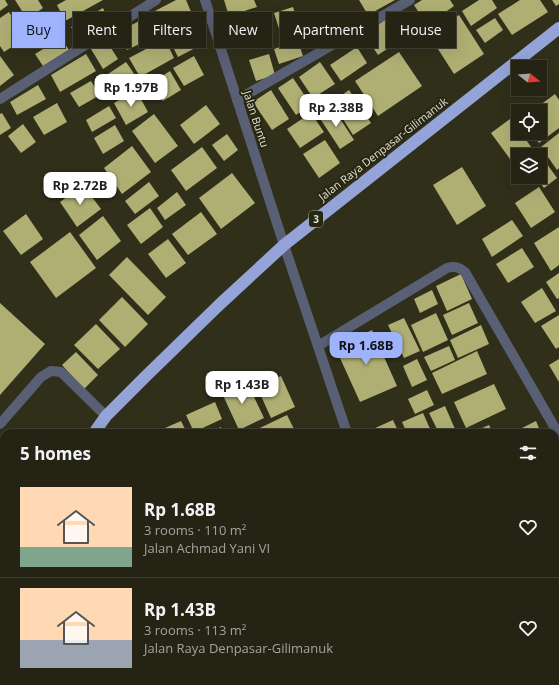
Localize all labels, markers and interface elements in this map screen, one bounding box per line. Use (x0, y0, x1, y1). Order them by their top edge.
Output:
chip: Buy (12, 12, 65, 48)
chip: Rent (73, 12, 131, 48)
chip: Filters (139, 12, 206, 48)
chip: New (214, 12, 272, 48)
chip: Apartment (280, 12, 378, 48)
chip: House (386, 12, 456, 48)
north arrow (511, 60, 547, 96)
map controls (511, 60, 547, 184)
pin: Rp 1.97B (90, 74, 172, 108)
text: Rp 1.97B (104, 78, 158, 96)
street label: Jalan Buntu (240, 88, 273, 149)
street label: Jalan Raya Denpasar-Gilimanuk (314, 93, 451, 204)
pin: Rp 2.38B (295, 94, 377, 128)
text: Rp 2.38B (309, 98, 363, 116)
button: locate (511, 104, 547, 140)
button: layers (511, 148, 547, 184)
pin: Rp 2.72B (39, 172, 121, 206)
text: Rp 2.72B (53, 176, 107, 194)
road number: 3 (309, 211, 323, 227)
pin: Rp 1.68B (325, 332, 407, 366)
text: Rp 1.68B (339, 336, 393, 354)
pin: Rp 1.43B (201, 371, 283, 405)
text: Rp 1.43B (215, 375, 269, 393)
text: 5 homes (20, 442, 91, 465)
icon: filters (517, 442, 539, 464)
text: Rp 1.68B (144, 498, 216, 521)
icon: home (52, 503, 100, 551)
icon: heart (517, 516, 539, 538)
text: 3 rooms · 110 m² (144, 521, 246, 539)
text: Jalan Achmad Yani VI (144, 539, 270, 557)
text: Rp 1.43B (144, 598, 216, 621)
icon: home (52, 604, 100, 652)
icon: heart (517, 617, 539, 639)
text: 3 rooms · 113 m² (144, 621, 246, 639)
text: Jalan Raya Denpasar-Gilimanuk (144, 639, 333, 657)

